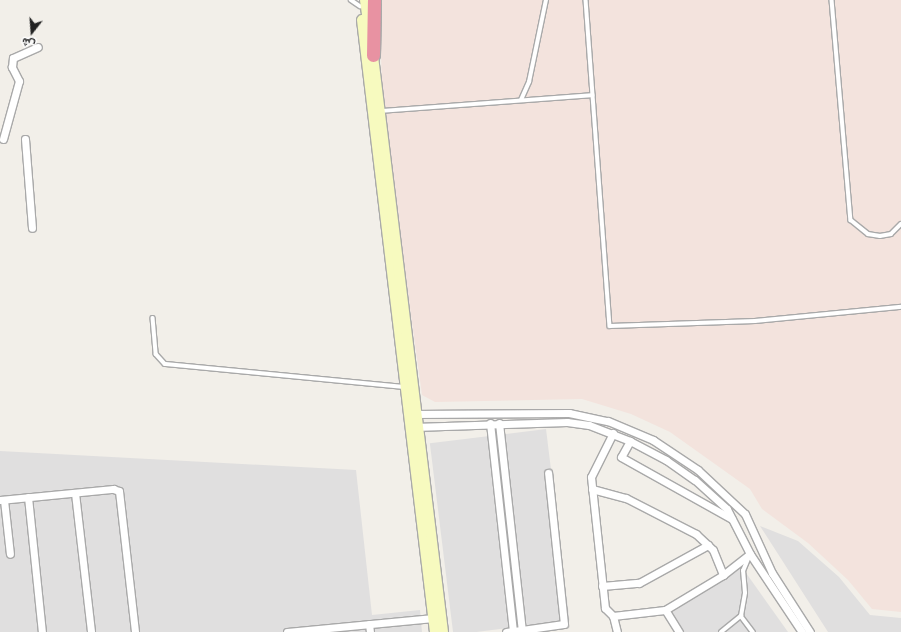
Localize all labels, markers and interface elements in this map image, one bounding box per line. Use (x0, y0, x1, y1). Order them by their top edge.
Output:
north arrow (12, 12, 52, 52)
text: ش (20, 36, 37, 52)

